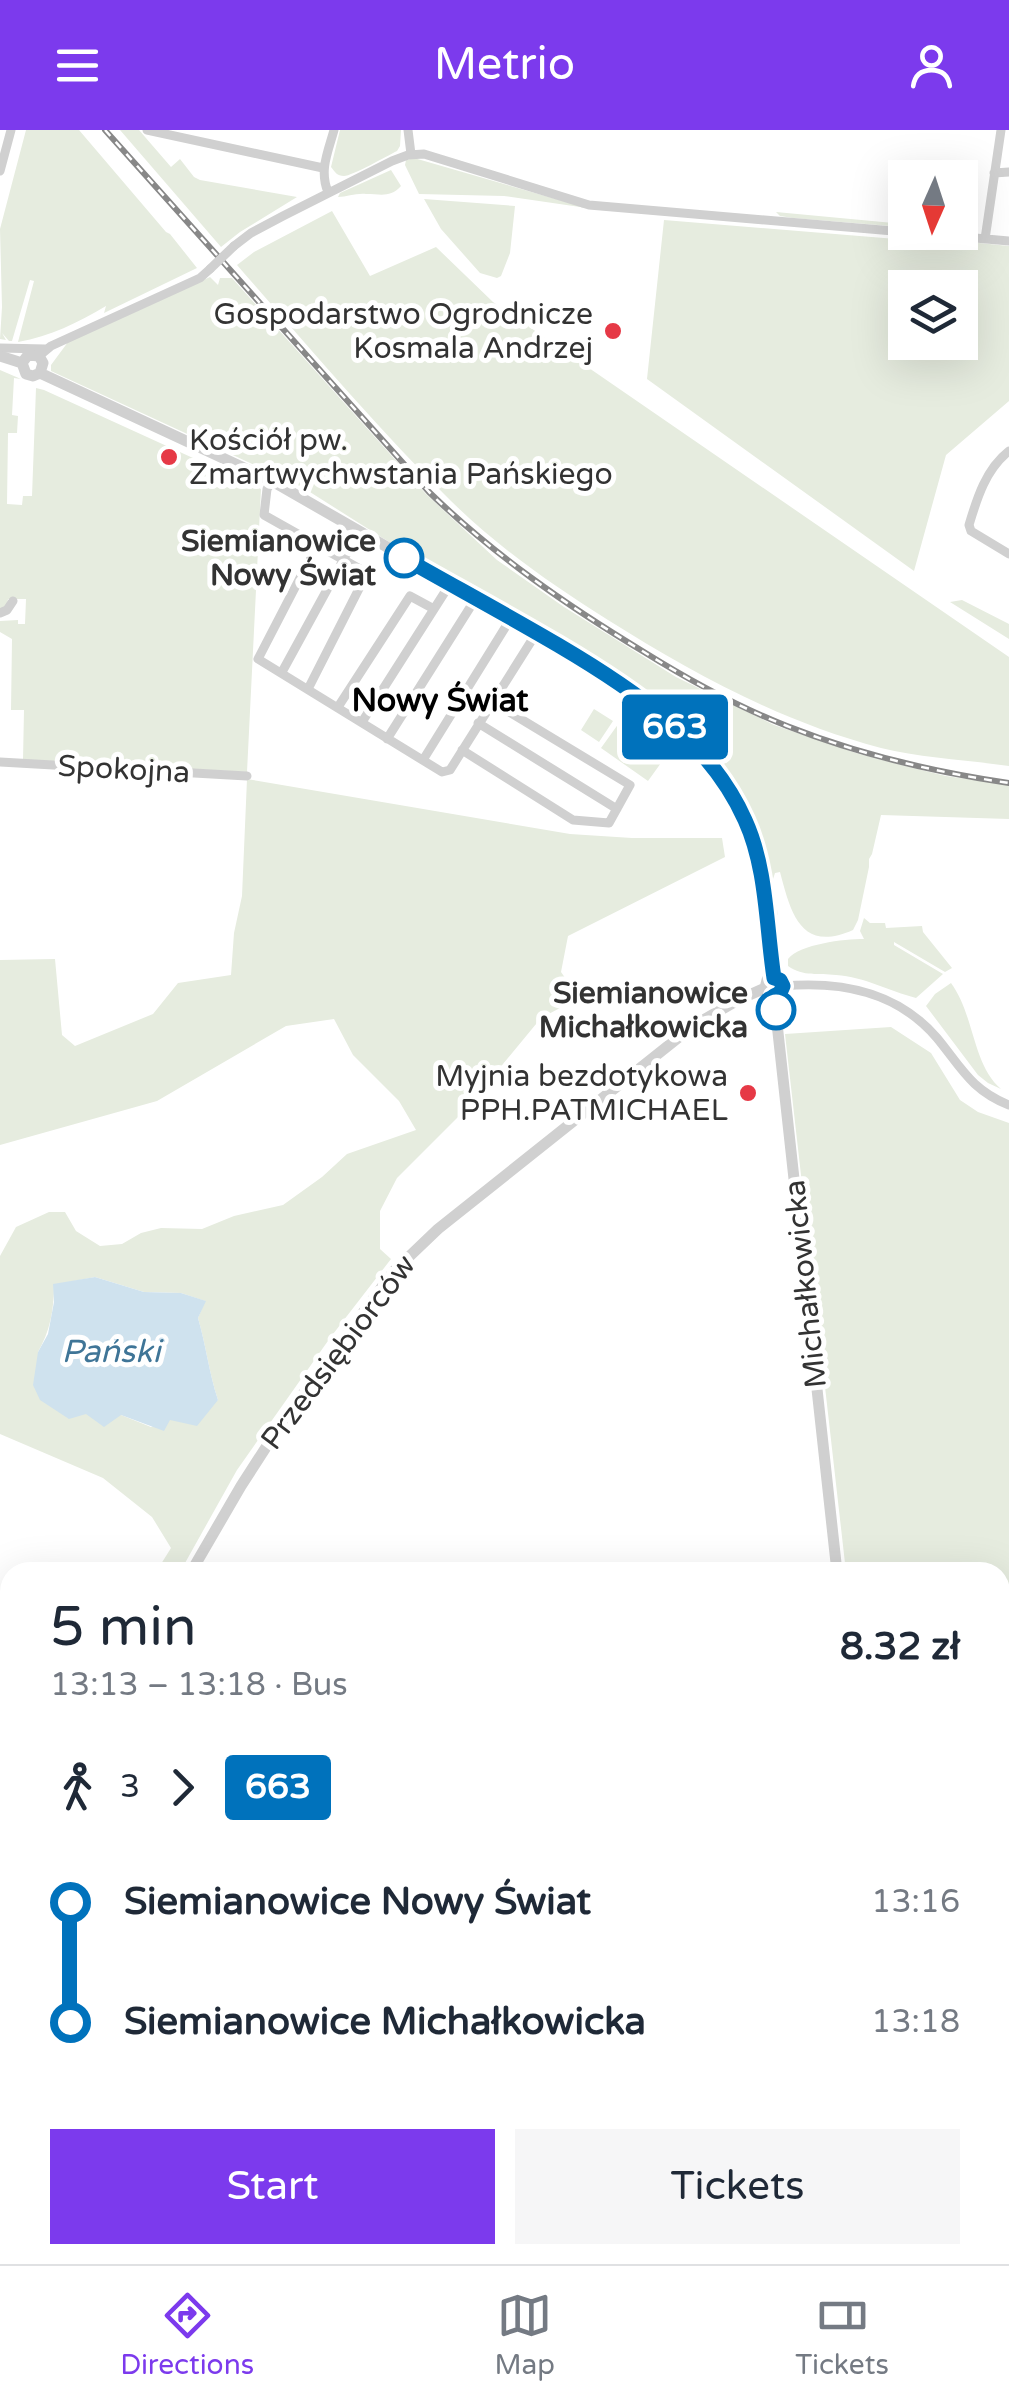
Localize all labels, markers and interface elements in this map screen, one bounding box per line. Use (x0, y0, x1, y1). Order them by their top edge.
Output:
icon: menu (50, 38, 105, 93)
text: Metrio (434, 38, 575, 92)
icon: person (904, 38, 959, 93)
north arrow (888, 160, 978, 250)
map controls (888, 160, 978, 360)
button: layers (888, 270, 978, 360)
place label: Gospodarstwo Ogrodnicze Kosmala Andrzej (213, 296, 593, 367)
marker: Gospodarstwo Ogrodnicze Kosmala Andrzej (602, 320, 624, 342)
place label: Kościół pw. Zmartwychwstania Pańskiego (189, 422, 613, 493)
marker: Kościół pw. Zmartwychwstania Pańskiego (158, 446, 180, 468)
place label: Siemianowice Nowy Świat (181, 523, 377, 594)
marker: Siemianowice Nowy Świat (385, 539, 423, 577)
district label: Nowy Świat (351, 680, 529, 720)
line badge: 663 (618, 694, 732, 760)
text: 663 (642, 706, 708, 748)
street label: Spokojna (57, 748, 191, 791)
place label: Siemianowice Michałkowicka (539, 975, 748, 1046)
marker: Siemianowice Michałkowicka (757, 991, 795, 1029)
place label: Myjnia bezdotykowa PPH.PATMICHAEL (435, 1058, 728, 1129)
marker: Myjnia bezdotykowa PPH.PATMICHAEL (737, 1082, 759, 1104)
street label: Michałkowicka (776, 1178, 835, 1390)
street label: Przedsiębiorców (253, 1248, 424, 1457)
water label: Pański (62, 1333, 164, 1371)
text: 5 min (50, 1595, 197, 1661)
text: 8.32 zł (840, 1624, 960, 1670)
text: 13:13 – 13:18 · Bus (50, 1666, 348, 1704)
icon: walk (50, 1760, 105, 1815)
icon: forward (155, 1760, 210, 1815)
text: 663 (245, 1766, 311, 1808)
text: 3 (120, 1768, 140, 1806)
text: Siemianowice Nowy Świat (124, 1879, 591, 1925)
text: 13:16 (871, 1883, 960, 1921)
text: Siemianowice Michałkowicka (124, 1999, 646, 2045)
text: 13:18 (871, 2003, 960, 2041)
button: Start (50, 2129, 495, 2244)
button: Tickets (515, 2129, 960, 2244)
tab: Directions (120, 2288, 254, 2382)
tab: Map (494, 2288, 555, 2382)
tab: Tickets (795, 2288, 889, 2382)

